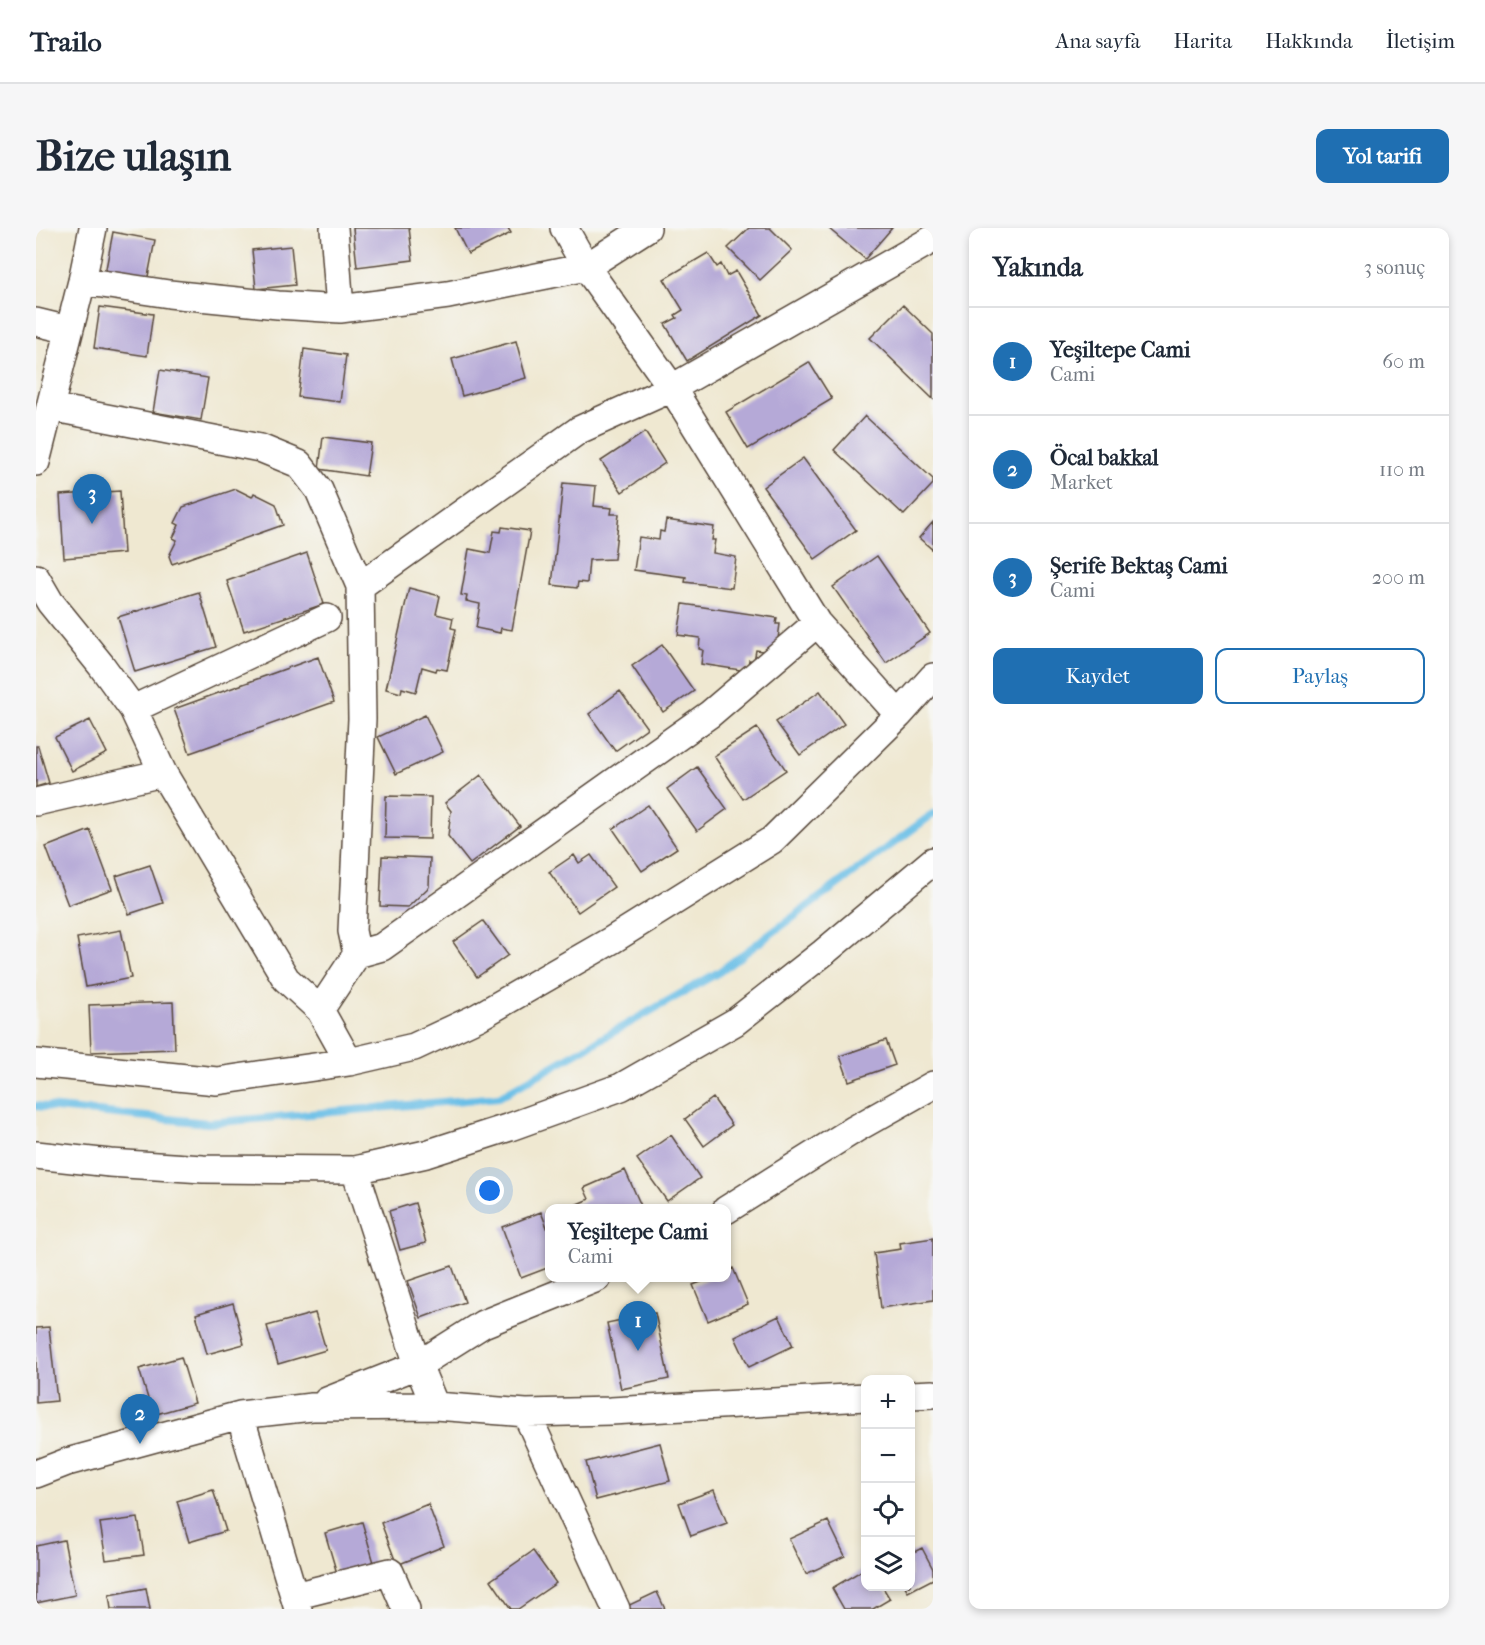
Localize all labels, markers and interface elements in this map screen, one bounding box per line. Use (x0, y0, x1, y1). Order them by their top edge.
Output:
text: Trailo (30, 25, 102, 58)
text: Ana sayfa (1056, 29, 1141, 53)
text: Harita (1174, 29, 1232, 53)
text: Hakkında (1265, 29, 1353, 53)
text: İletişim (1386, 29, 1455, 53)
button: Yol tarifi (1316, 129, 1449, 183)
text: Bize ulaşın (36, 132, 231, 181)
text: Yakında (993, 252, 1083, 283)
text: 3 sonuç (1364, 256, 1425, 279)
text: Yeşiltepe Cami (1050, 337, 1191, 363)
text: 1 (1009, 350, 1016, 373)
text: 60 m (1382, 350, 1425, 373)
text: Cami (1050, 363, 1095, 386)
text: Öcal bakkal (1050, 445, 1159, 471)
text: 2 (1007, 458, 1018, 481)
text: 110 m (1379, 458, 1425, 481)
text: Market (1050, 471, 1113, 494)
pin: 3 (72, 474, 112, 524)
text: Şerife Bektaş Cami (1050, 553, 1228, 579)
text: 3 (1008, 566, 1017, 589)
text: 200 m (1372, 566, 1425, 589)
text: Cami (1050, 579, 1095, 602)
button: Kaydet (993, 648, 1203, 704)
button: Paylaş (1215, 648, 1425, 704)
your location (475, 1176, 504, 1205)
popup (545, 1204, 731, 1282)
text: Yeşiltepe Cami (568, 1219, 708, 1245)
text: Cami (568, 1245, 613, 1268)
pin: 1 (618, 1302, 658, 1351)
map controls (861, 1375, 915, 1591)
button: + (861, 1375, 915, 1429)
pin: 2 (120, 1394, 160, 1444)
button: − (861, 1429, 915, 1483)
button: locate (861, 1483, 915, 1537)
button: layers (861, 1537, 915, 1591)

